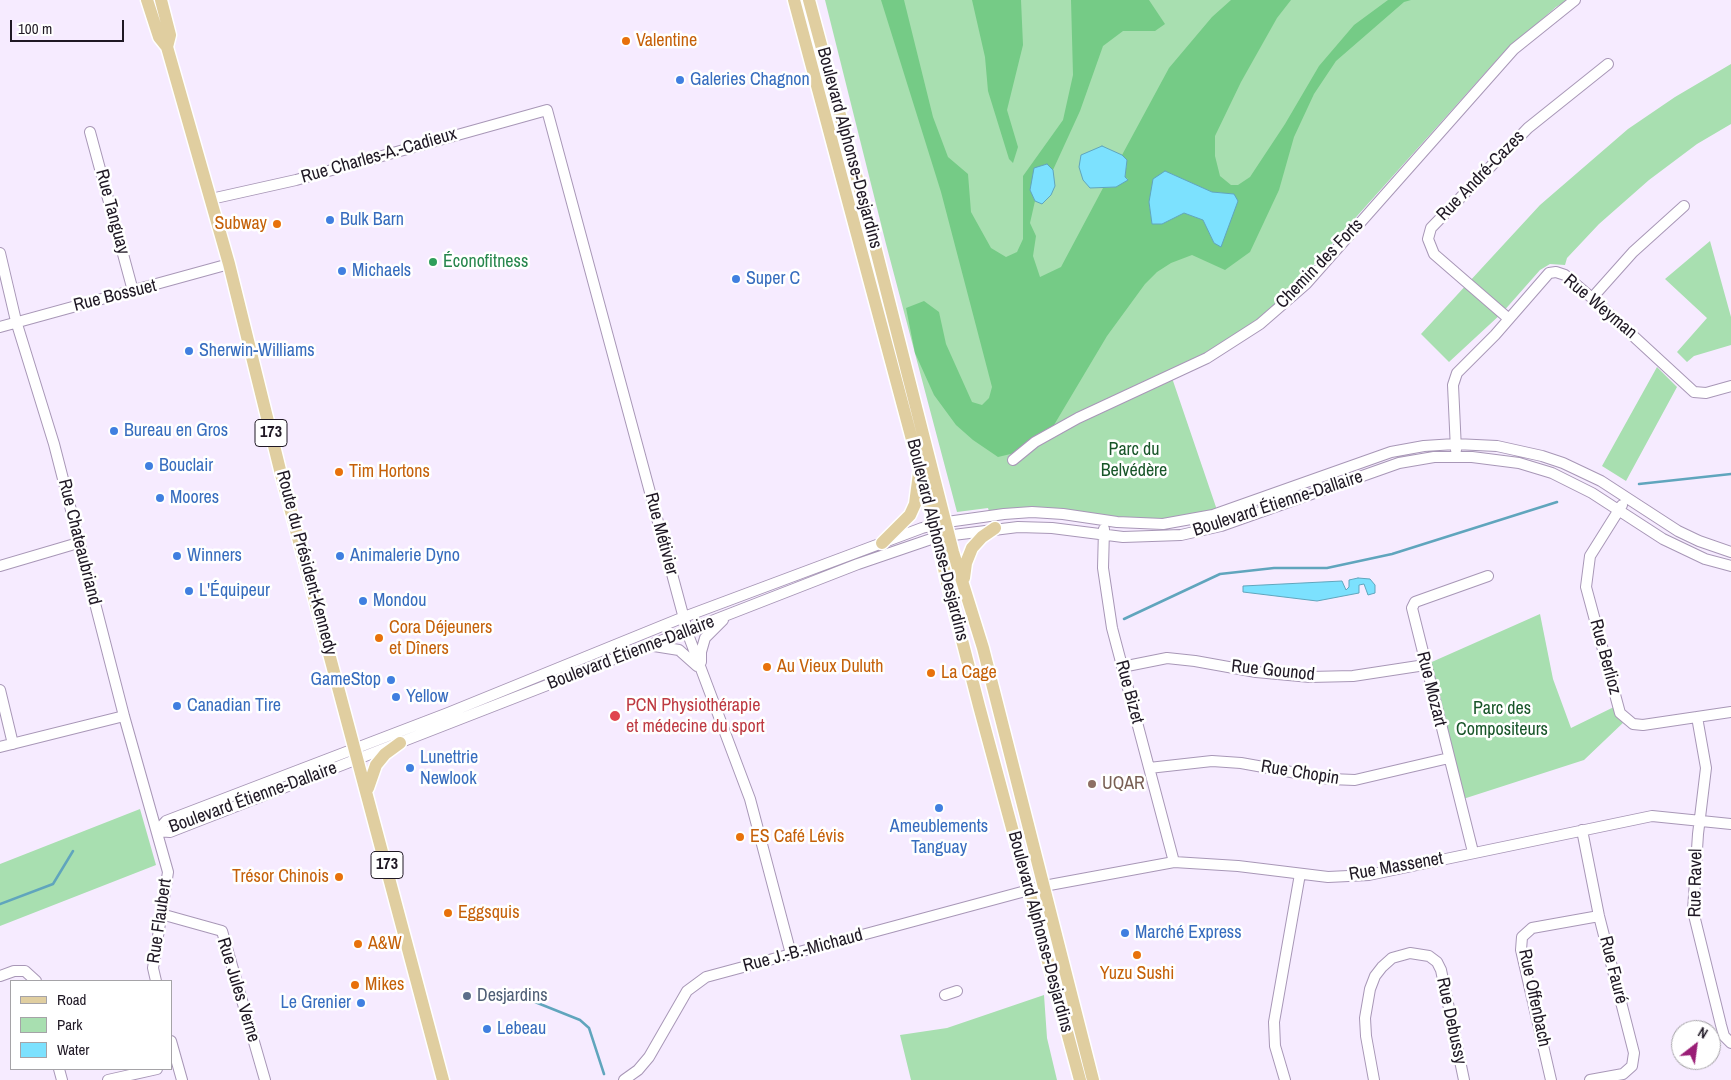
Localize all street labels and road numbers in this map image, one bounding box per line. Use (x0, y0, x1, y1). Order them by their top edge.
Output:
street label: Boulevard Alphonse-Desjardins (812, 45, 886, 251)
street label: Rue Charles-A.-Cadieux (299, 123, 459, 189)
street label: Rue André-Cazes (1432, 126, 1530, 226)
street label: Rue Tanguay (90, 167, 134, 257)
street label: Chemin des Forts (1272, 215, 1368, 313)
street label: Rue Weyman (1559, 270, 1641, 344)
street label: Rue Bossuet (71, 275, 159, 317)
road number: 173 (255, 419, 287, 446)
street label: Boulevard Alphonse-Desjardins (901, 437, 973, 643)
street label: Boulevard Étienne-Dallaire (1190, 466, 1366, 542)
street label: Route du Président-Kennedy (271, 468, 341, 658)
street label: Rue Chateaubriand (53, 477, 105, 607)
street label: Rue Métivier (640, 490, 682, 578)
street label: Boulevard Étienne-Dallaire (544, 611, 718, 695)
street label: Rue Berlioz (1585, 617, 1625, 697)
street label: Rue Mozart (1411, 649, 1451, 729)
street label: Rue Gounod (1230, 656, 1316, 686)
street label: Rue Bizet (1110, 658, 1148, 726)
street label: Rue Chopin (1259, 756, 1341, 790)
street label: Boulevard Étienne-Dallaire (166, 758, 340, 838)
street label: Boulevard Alphonse-Desjardins (1003, 829, 1077, 1035)
street label: Rue Massenet (1347, 848, 1445, 886)
street label: Rue Ravel (1685, 848, 1707, 918)
road number: 173 (371, 852, 403, 878)
street label: Rue Flaubert (143, 877, 177, 965)
street label: Rue J.-B.-Michaud (741, 925, 865, 977)
street label: Rue Fauré (1594, 934, 1632, 1006)
street label: Rue Jules Verne (212, 935, 264, 1045)
street label: Rue Offenbach (1513, 947, 1555, 1049)
street label: Rue Debussy (1431, 975, 1471, 1067)

